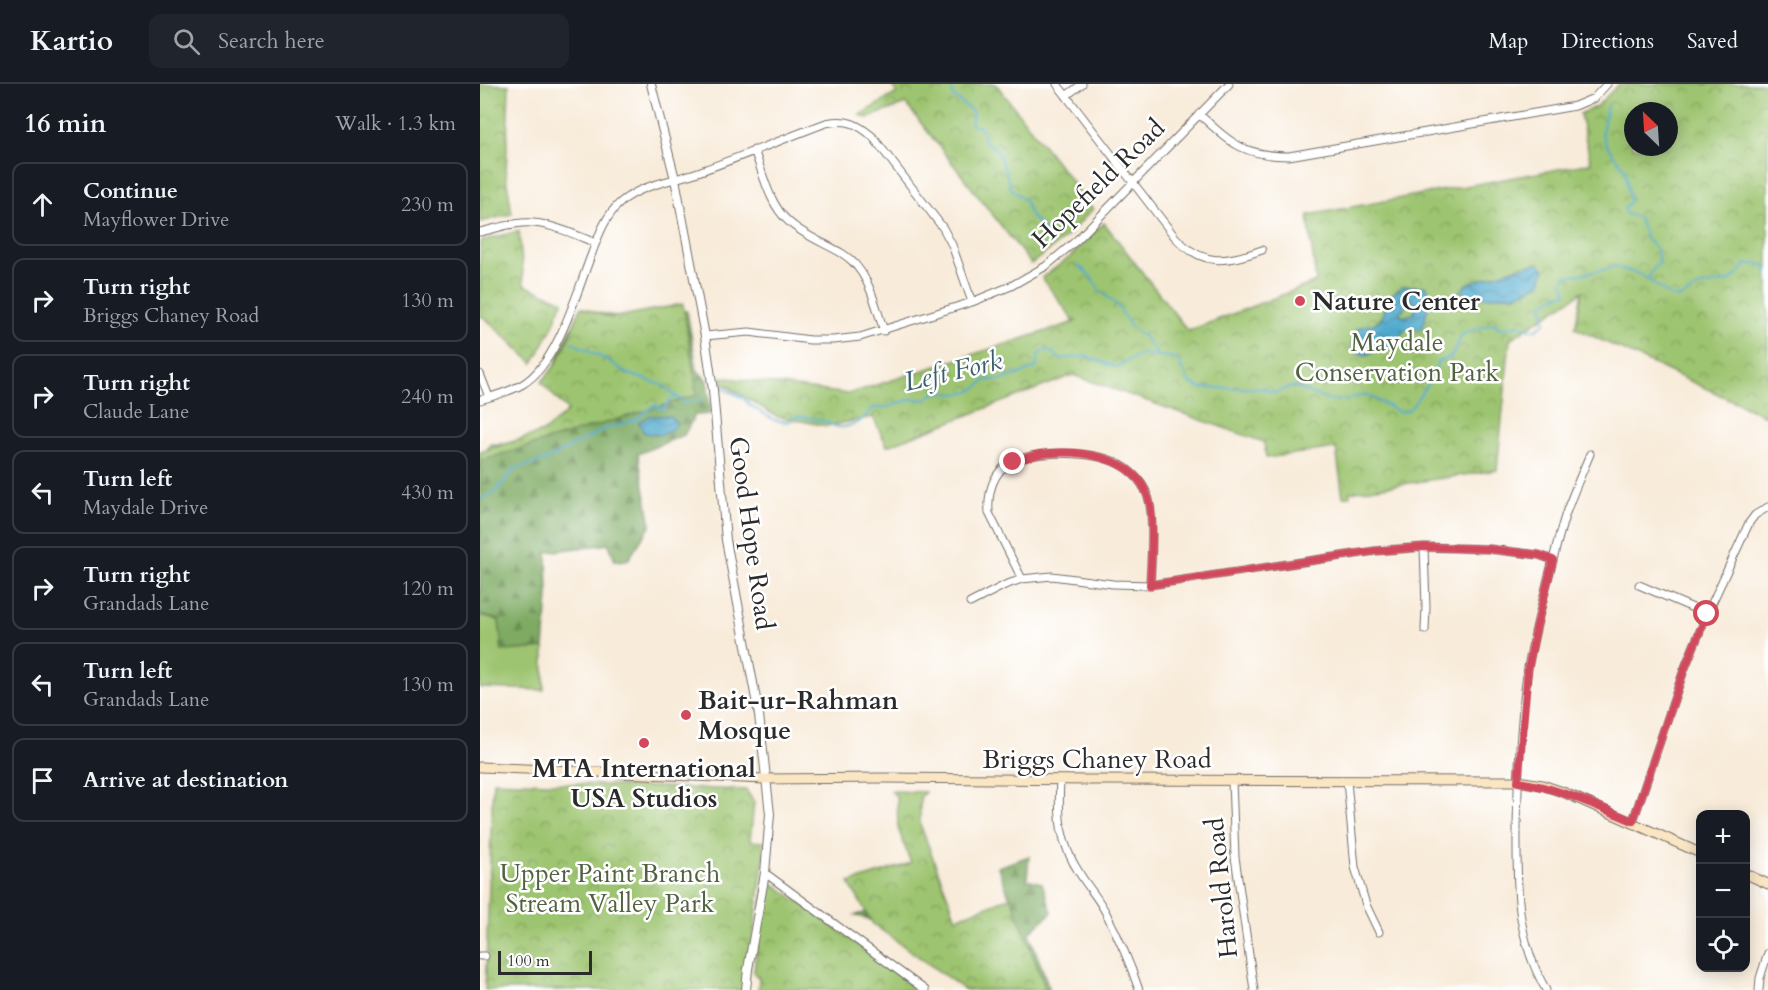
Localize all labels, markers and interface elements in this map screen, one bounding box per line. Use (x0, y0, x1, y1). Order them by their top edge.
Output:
search box (149, 14, 569, 68)
text: Kartio (30, 22, 113, 60)
icon: search (170, 25, 203, 58)
text: Search here (218, 26, 325, 56)
text: Map (1488, 27, 1528, 56)
text: Directions (1561, 27, 1654, 56)
text: Saved (1687, 27, 1738, 56)
north arrow (1624, 102, 1678, 156)
text: 16 min (24, 106, 107, 141)
text: Walk · 1.3 km (335, 110, 456, 137)
street label: Hopefield Road (1024, 111, 1173, 256)
text: Continue (83, 176, 178, 206)
icon: ahead (26, 188, 59, 221)
text: 230 m (401, 191, 454, 218)
text: Mayflower Drive (83, 206, 229, 233)
text: Turn right (83, 272, 190, 302)
icon: right (26, 284, 59, 317)
place label: Nature Center (1312, 284, 1481, 319)
text: 130 m (401, 287, 454, 314)
marker: Nature Center (1293, 294, 1307, 308)
text: Briggs Chaney Road (83, 302, 259, 329)
park label: Maydale Conservation Park (1295, 325, 1499, 390)
water label: Left Fork (900, 342, 1007, 401)
text: Turn right (83, 368, 190, 398)
icon: right (26, 380, 59, 413)
text: 240 m (401, 383, 454, 410)
text: Claude Lane (83, 398, 189, 425)
street label: Good Hope Road (721, 434, 782, 632)
route end (999, 448, 1025, 474)
text: Turn left (83, 464, 172, 494)
icon: left (26, 476, 59, 509)
text: 430 m (401, 479, 454, 506)
text: Maydale Drive (83, 494, 208, 521)
text: Turn right (83, 560, 190, 590)
icon: right (26, 572, 59, 605)
text: 120 m (401, 575, 454, 602)
text: Grandads Lane (83, 590, 209, 617)
route start (1693, 600, 1719, 626)
text: Turn left (83, 656, 172, 686)
icon: left (26, 668, 59, 701)
text: 130 m (401, 671, 454, 698)
place label: Bait-ur-Rahman Mosque (698, 683, 899, 748)
text: Grandads Lane (83, 686, 209, 713)
marker: Bait-ur-Rahman Mosque (679, 708, 693, 722)
marker: MTA International USA Studios (637, 736, 651, 750)
street label: Briggs Chaney Road (982, 742, 1212, 777)
place label: MTA International USA Studios (532, 751, 756, 816)
icon: arrive (26, 764, 59, 797)
text: Arrive at destination (83, 765, 288, 795)
map controls (1696, 810, 1750, 972)
button: + (1696, 810, 1750, 864)
street label: Harold Road (1197, 816, 1246, 960)
park label: Upper Paint Branch Stream Valley Park (500, 856, 720, 921)
button: − (1696, 864, 1750, 918)
button: locate (1696, 918, 1750, 972)
scale bar (498, 948, 592, 976)
text: 100 m (507, 950, 549, 972)

